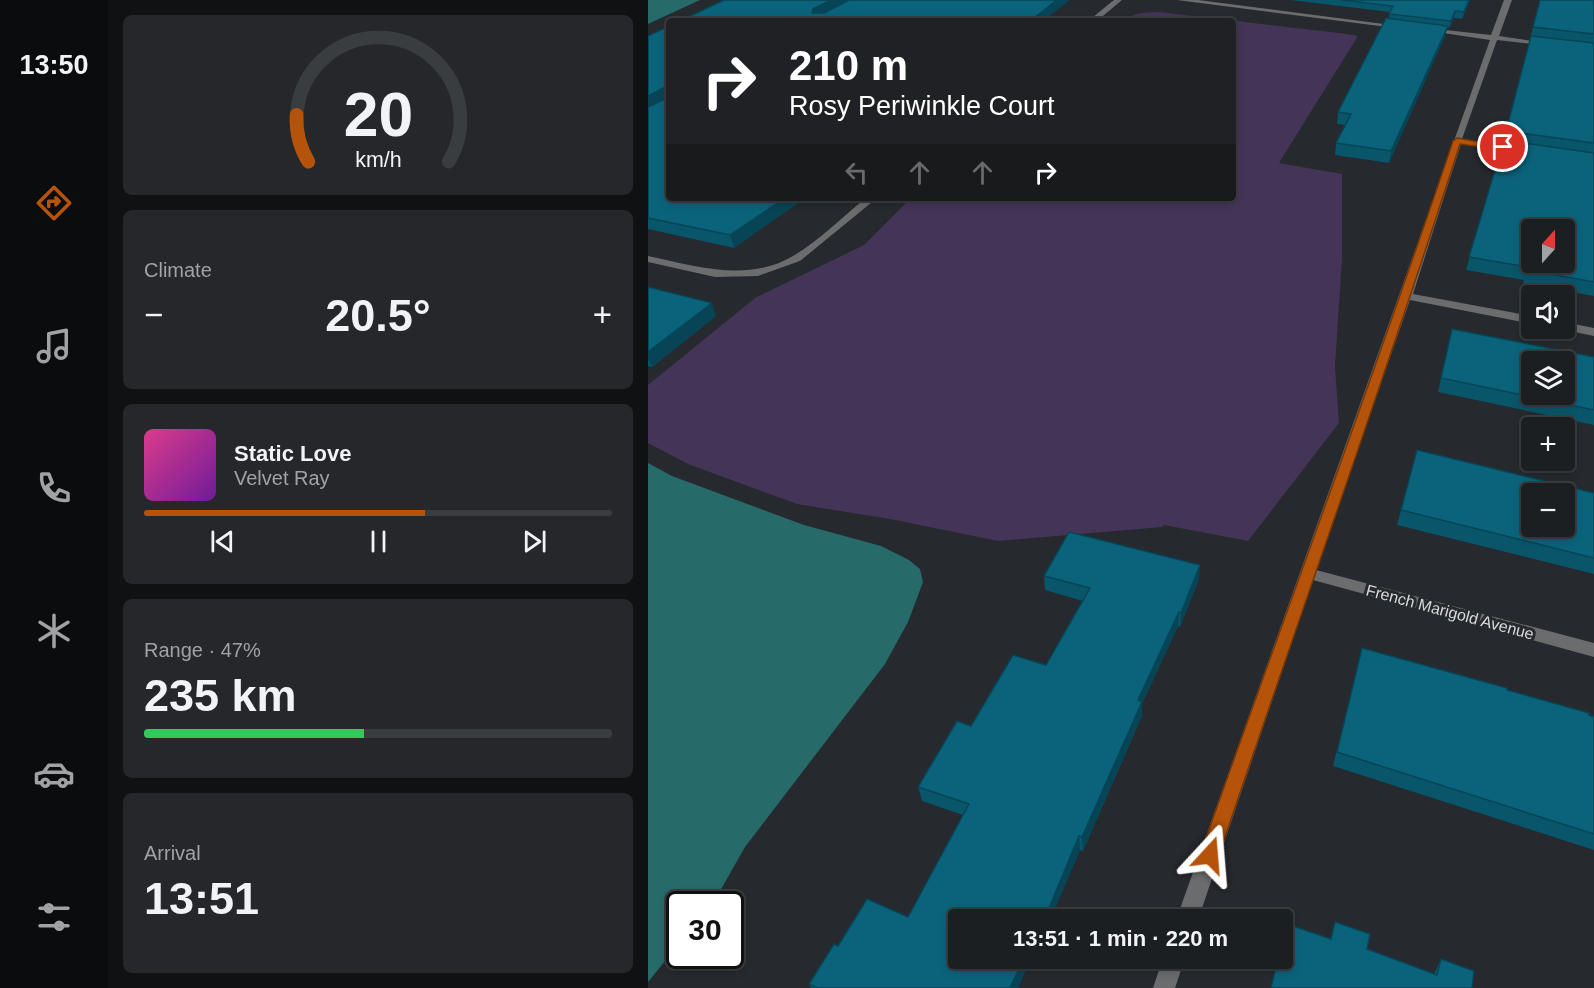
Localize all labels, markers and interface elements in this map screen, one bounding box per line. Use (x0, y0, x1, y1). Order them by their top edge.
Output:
icon: right (690, 42, 768, 120)
text: 210 m (789, 42, 908, 89)
text: 13:50 (19, 50, 89, 80)
text: 20 (343, 80, 413, 149)
text: Rosy Periwinkle Court (789, 91, 1055, 121)
pin (1477, 121, 1528, 172)
icon: arrive (1486, 130, 1519, 163)
text: km/h (355, 148, 401, 172)
icon: left (840, 156, 873, 189)
icon: ahead (903, 156, 936, 189)
icon: ahead (966, 156, 999, 189)
icon: right (1029, 156, 1062, 189)
icon: directions (33, 182, 75, 224)
north arrow (1521, 219, 1575, 273)
map controls (1521, 219, 1575, 537)
text: Climate (144, 259, 212, 281)
button: sound (1521, 285, 1575, 339)
text: 20.5° (325, 290, 431, 341)
text: − (144, 296, 163, 333)
text: + (593, 296, 612, 333)
icon: music (33, 325, 75, 367)
button: layers (1521, 351, 1575, 405)
button: + (1521, 417, 1575, 471)
text: Static Love (234, 441, 351, 466)
icon: phone (33, 467, 75, 509)
text: Velvet Ray (234, 467, 330, 489)
button: − (1521, 483, 1575, 537)
icon: previous (206, 525, 239, 558)
icon: pause (362, 525, 395, 558)
icon: next (518, 525, 551, 558)
street label: French Marigold Avenue (1364, 581, 1536, 643)
icon: climate (33, 610, 75, 652)
text: Range · 47% (144, 639, 261, 661)
text: 235 km (144, 670, 297, 721)
icon: car (33, 753, 75, 795)
position arrow (1178, 823, 1242, 887)
text: Arrival (144, 842, 201, 864)
text: 13:51 (144, 873, 259, 924)
speed limit sign: 30 (666, 891, 744, 969)
icon: filters (33, 896, 75, 938)
text: 13:51 · 1 min · 220 m (1013, 926, 1228, 951)

